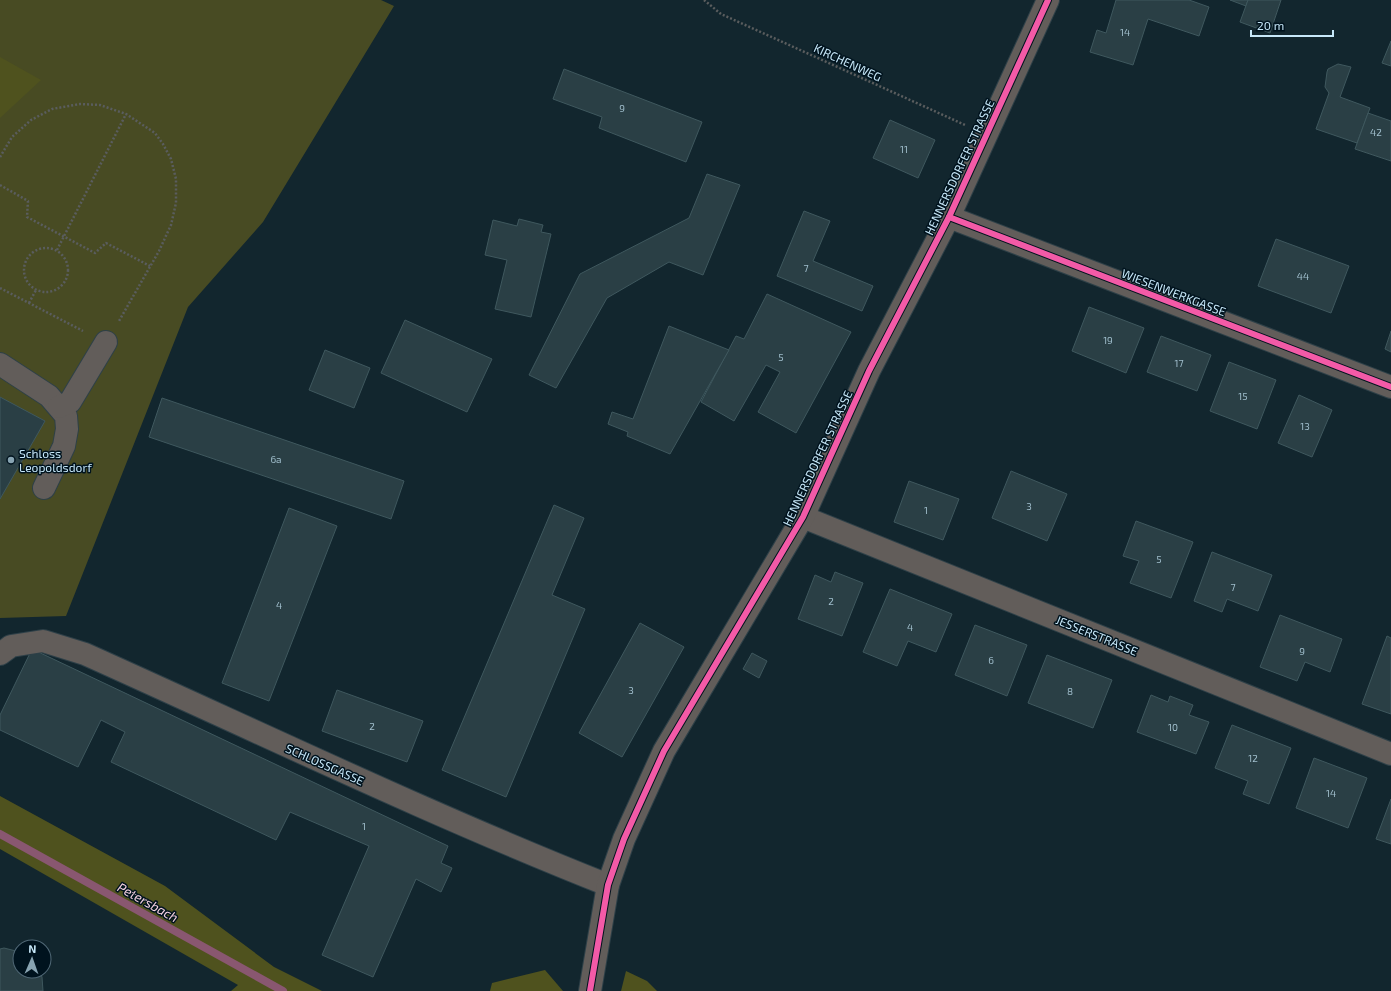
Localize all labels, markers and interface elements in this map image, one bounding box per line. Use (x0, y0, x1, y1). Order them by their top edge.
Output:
scale bar (1251, 12, 1333, 38)
text: 20 m (1257, 18, 1284, 32)
house number: 14 (1120, 26, 1130, 38)
street label: KIRCHENWEG (812, 40, 884, 84)
street label: HENNERSDORFER STRASSE (921, 97, 997, 237)
house number: 9 (619, 102, 625, 114)
house number: 42 (1370, 126, 1382, 138)
house number: 11 (900, 143, 908, 155)
house number: 7 (803, 262, 809, 274)
street label: WIESENWERKGASSE (1120, 266, 1228, 318)
house number: 44 (1297, 270, 1309, 282)
house number: 19 (1103, 334, 1113, 346)
house number: 5 (778, 351, 784, 363)
house number: 17 (1174, 357, 1184, 369)
street label: HENNERSDORFER STRASSE (779, 388, 855, 528)
house number: 15 (1238, 390, 1248, 402)
house number: 13 (1300, 420, 1310, 432)
place label: Schloss Leopoldsdorf (19, 446, 92, 474)
house number: 6a (270, 453, 282, 465)
marker: Schloss Leopoldsdorf (6, 455, 16, 465)
house number: 3 (1026, 500, 1032, 512)
house number: 1 (924, 504, 928, 516)
house number: 5 (1156, 553, 1162, 565)
house number: 7 (1230, 581, 1236, 593)
house number: 2 (828, 595, 834, 607)
house number: 4 (276, 599, 282, 611)
street label: JESSERSTRASSE (1054, 612, 1140, 658)
house number: 4 (907, 621, 913, 633)
house number: 9 (1299, 645, 1305, 657)
house number: 6 (988, 654, 994, 666)
house number: 3 (628, 684, 634, 696)
house number: 8 (1067, 685, 1073, 697)
house number: 2 (369, 720, 375, 732)
house number: 10 (1168, 721, 1178, 733)
street label: SCHLOSSGASSE (284, 740, 367, 788)
house number: 12 (1248, 752, 1258, 764)
house number: 14 (1326, 787, 1336, 799)
house number: 1 (362, 820, 366, 832)
water label: Petersbach (115, 879, 181, 925)
north arrow (12, 939, 52, 979)
text: N (28, 942, 37, 955)

